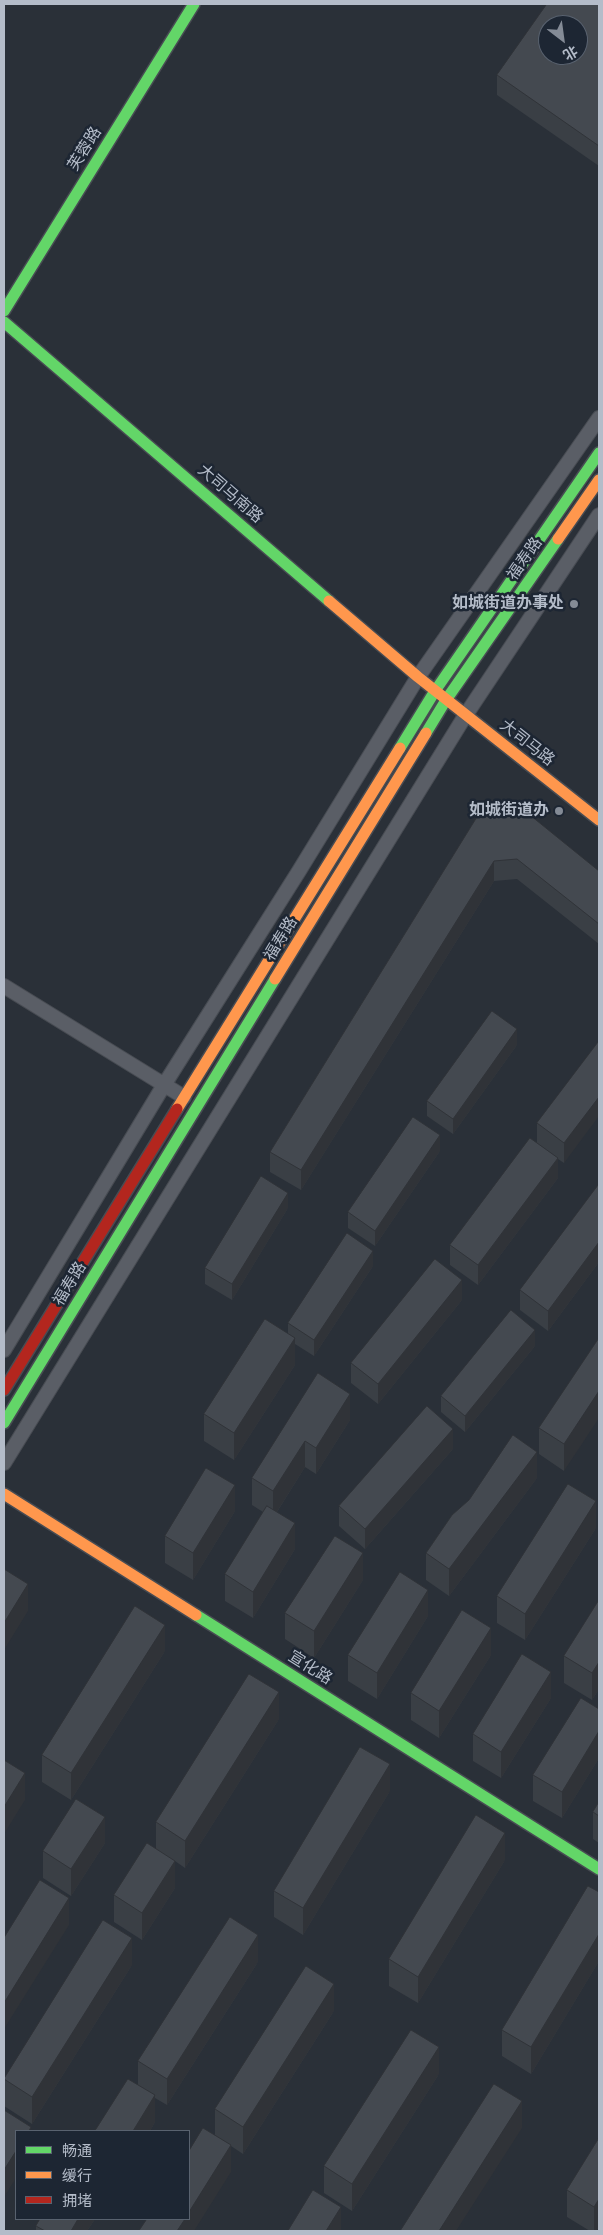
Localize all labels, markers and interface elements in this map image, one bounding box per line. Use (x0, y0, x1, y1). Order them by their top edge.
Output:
north arrow (538, 15, 588, 65)
text: 北 (560, 42, 581, 63)
street label: 芙蓉路 (64, 124, 106, 174)
street label: 大司马南路 (194, 461, 266, 527)
street label: 福寿路 (503, 534, 547, 584)
place label: 如城街道办事处 (452, 594, 564, 614)
marker: 如城街道办事处 (568, 598, 580, 610)
street label: 大司马路 (496, 716, 558, 770)
place label: 如城街道办 (469, 801, 549, 821)
marker: 如城街道办 (553, 805, 565, 817)
street label: 福寿路 (260, 913, 302, 965)
street label: 福寿路 (49, 1258, 91, 1310)
street label: 宣化路 (285, 1647, 335, 1689)
legend (15, 2130, 190, 2220)
text: 畅通 (62, 2142, 92, 2160)
text: 缓行 (62, 2167, 92, 2185)
text: 拥堵 (62, 2192, 92, 2210)

